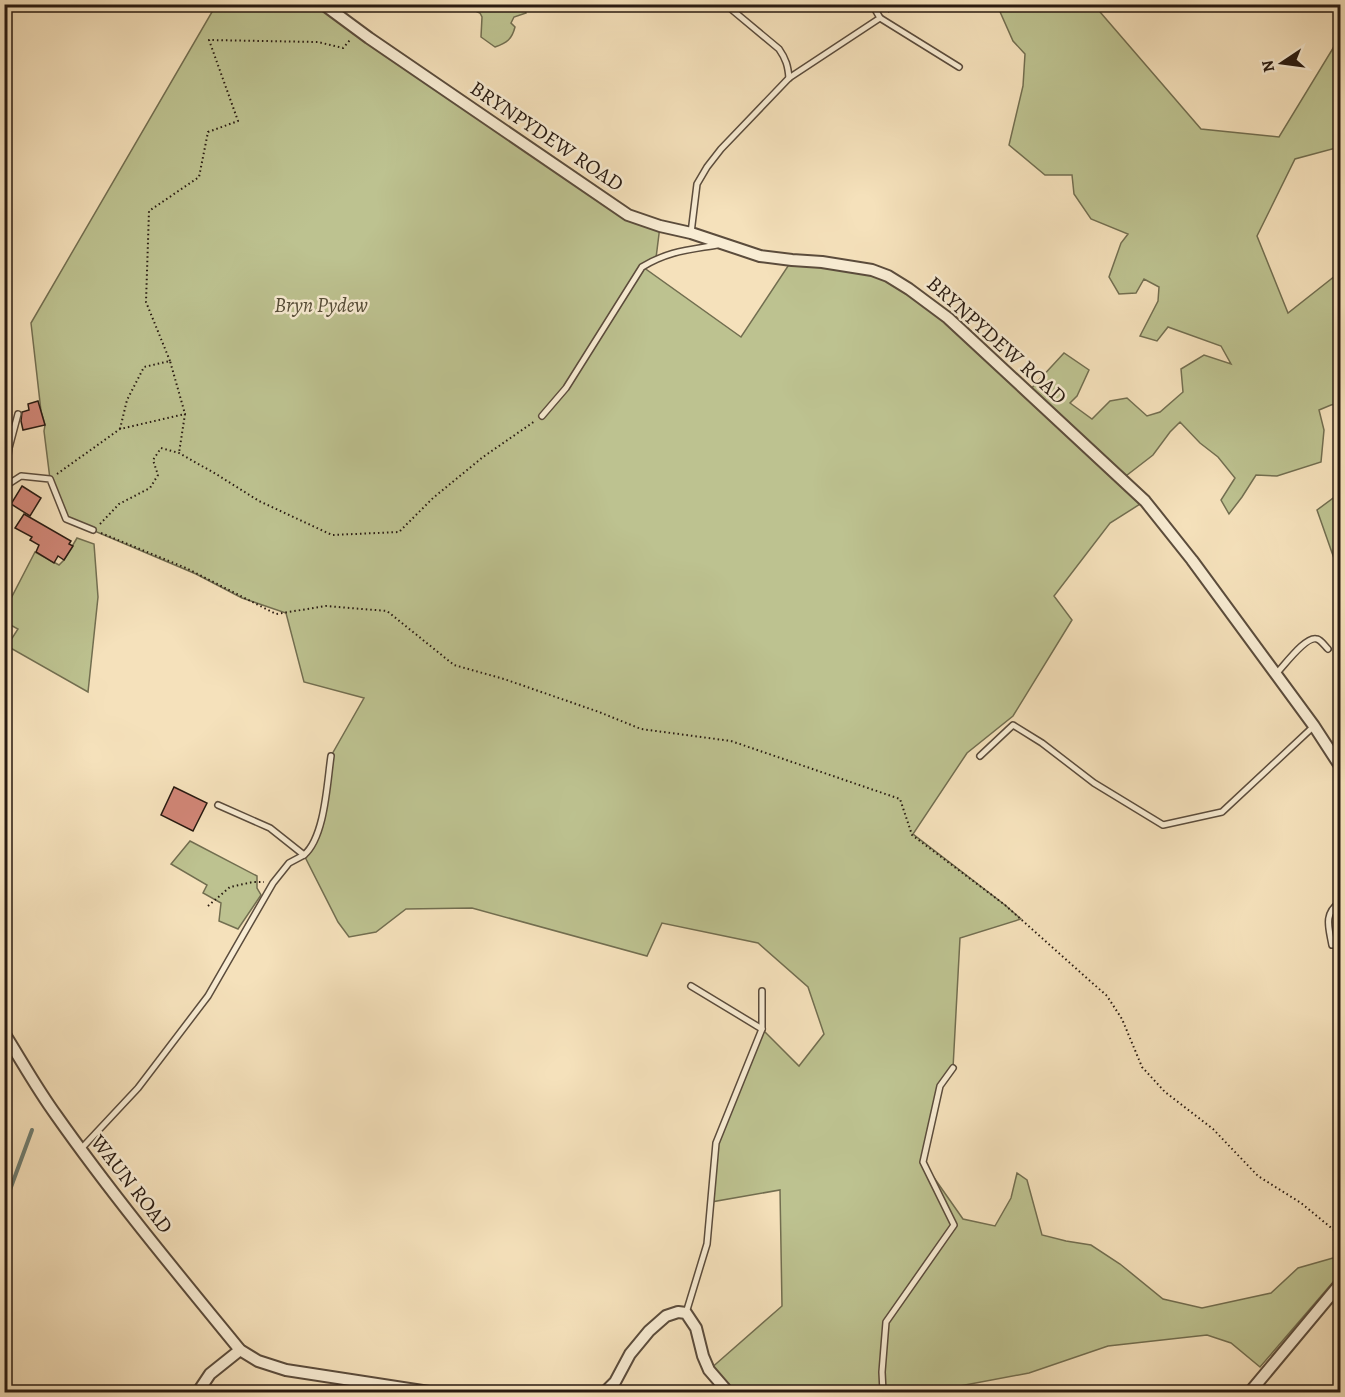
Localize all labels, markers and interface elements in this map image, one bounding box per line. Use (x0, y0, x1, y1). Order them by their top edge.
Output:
north arrow (1252, 33, 1312, 93)
text: N (1256, 58, 1280, 74)
street label: BRYNPYDEW ROAD (465, 74, 629, 198)
street label: BRYNPYDEW ROAD (921, 270, 1073, 410)
park label: Bryn Pydew (274, 291, 368, 319)
street label: WAUN ROAD (84, 1128, 179, 1239)

